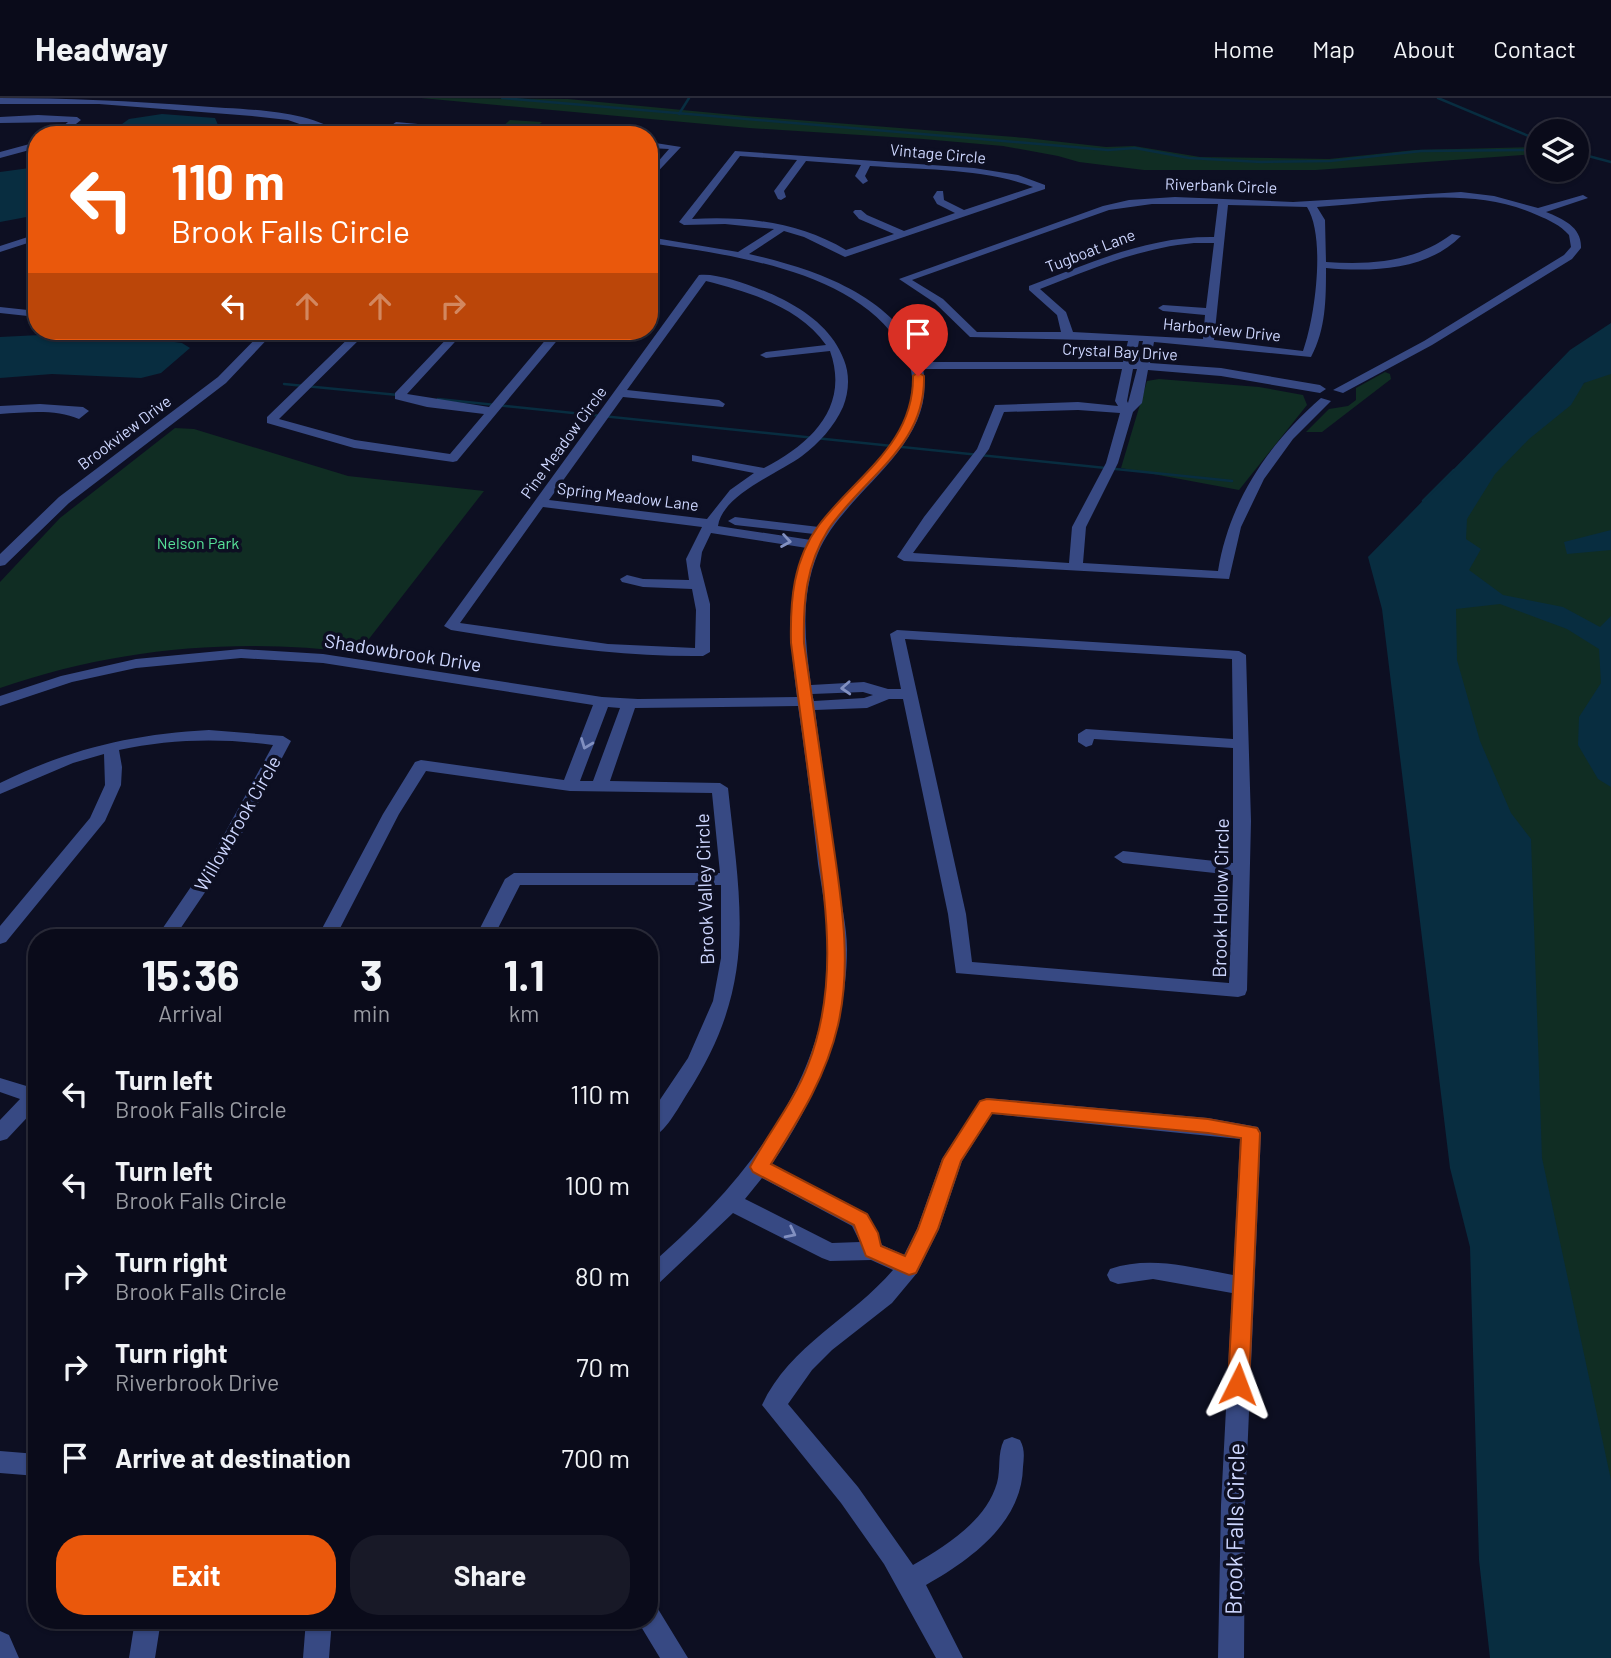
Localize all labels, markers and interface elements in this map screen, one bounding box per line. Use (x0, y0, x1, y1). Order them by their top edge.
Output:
text: Headway (35, 28, 168, 68)
text: Home (1213, 34, 1274, 63)
text: Map (1312, 34, 1355, 63)
text: About (1393, 34, 1455, 63)
text: Contact (1493, 34, 1576, 63)
map controls (1526, 119, 1589, 182)
button: layers (1526, 119, 1589, 182)
street label: Vintage Circle (889, 139, 987, 167)
text: 110 m (171, 151, 285, 210)
icon: left (56, 154, 147, 245)
street label: Riverbank Circle (1165, 174, 1277, 196)
text: Brook Falls Circle (171, 211, 410, 249)
street label: Tugboat Lane (1043, 224, 1137, 276)
icon: left (215, 287, 253, 325)
icon: ahead (288, 287, 326, 325)
icon: ahead (361, 287, 399, 325)
icon: right (434, 287, 472, 325)
pin (888, 304, 948, 376)
street label: Harborview Drive (1162, 313, 1282, 345)
icon: arrive (899, 315, 937, 353)
street label: Crystal Bay Drive (1062, 338, 1178, 364)
street label: Pine Meadow Circle (516, 382, 610, 502)
street label: Brookview Drive (74, 391, 174, 473)
street label: Spring Meadow Lane (556, 478, 700, 514)
park label: Nelson Park (157, 533, 239, 552)
one-way arrow (780, 533, 792, 548)
street label: Shadowbrook Drive (323, 628, 483, 676)
one-way arrow (840, 681, 851, 696)
one-way arrow (580, 737, 594, 749)
street label: Willowbrook Circle (189, 751, 285, 895)
street label: Brook Valley Circle (690, 813, 718, 965)
street label: Brook Hollow Circle (1207, 818, 1233, 978)
text: 15:36 (141, 949, 239, 999)
text: 3 (360, 949, 383, 999)
text: 1.1 (504, 949, 545, 999)
text: Arrival (158, 999, 223, 1027)
text: min (353, 999, 390, 1027)
text: km (509, 999, 539, 1027)
text: Turn left (115, 1064, 213, 1095)
icon: left (56, 1075, 94, 1113)
text: 110 m (570, 1078, 630, 1109)
text: Brook Falls Circle (115, 1095, 287, 1123)
text: Turn left (115, 1155, 213, 1186)
icon: left (56, 1166, 94, 1204)
text: 100 m (565, 1169, 630, 1200)
text: Brook Falls Circle (115, 1186, 287, 1214)
one-way arrow (784, 1224, 797, 1238)
text: Turn right (115, 1246, 228, 1277)
icon: right (56, 1257, 94, 1295)
text: 80 m (575, 1260, 630, 1291)
text: Brook Falls Circle (115, 1277, 287, 1305)
text: Turn right (115, 1337, 228, 1368)
position arrow (1201, 1347, 1275, 1421)
icon: right (56, 1348, 94, 1386)
text: 70 m (576, 1351, 630, 1382)
text: Riverbrook Drive (115, 1368, 279, 1396)
icon: arrive (56, 1439, 94, 1477)
text: Arrive at destination (115, 1442, 351, 1473)
text: 700 m (562, 1442, 630, 1473)
street label: Brook Falls Circle (1219, 1443, 1249, 1615)
button: Exit (56, 1535, 336, 1615)
button: Share (350, 1535, 630, 1615)

